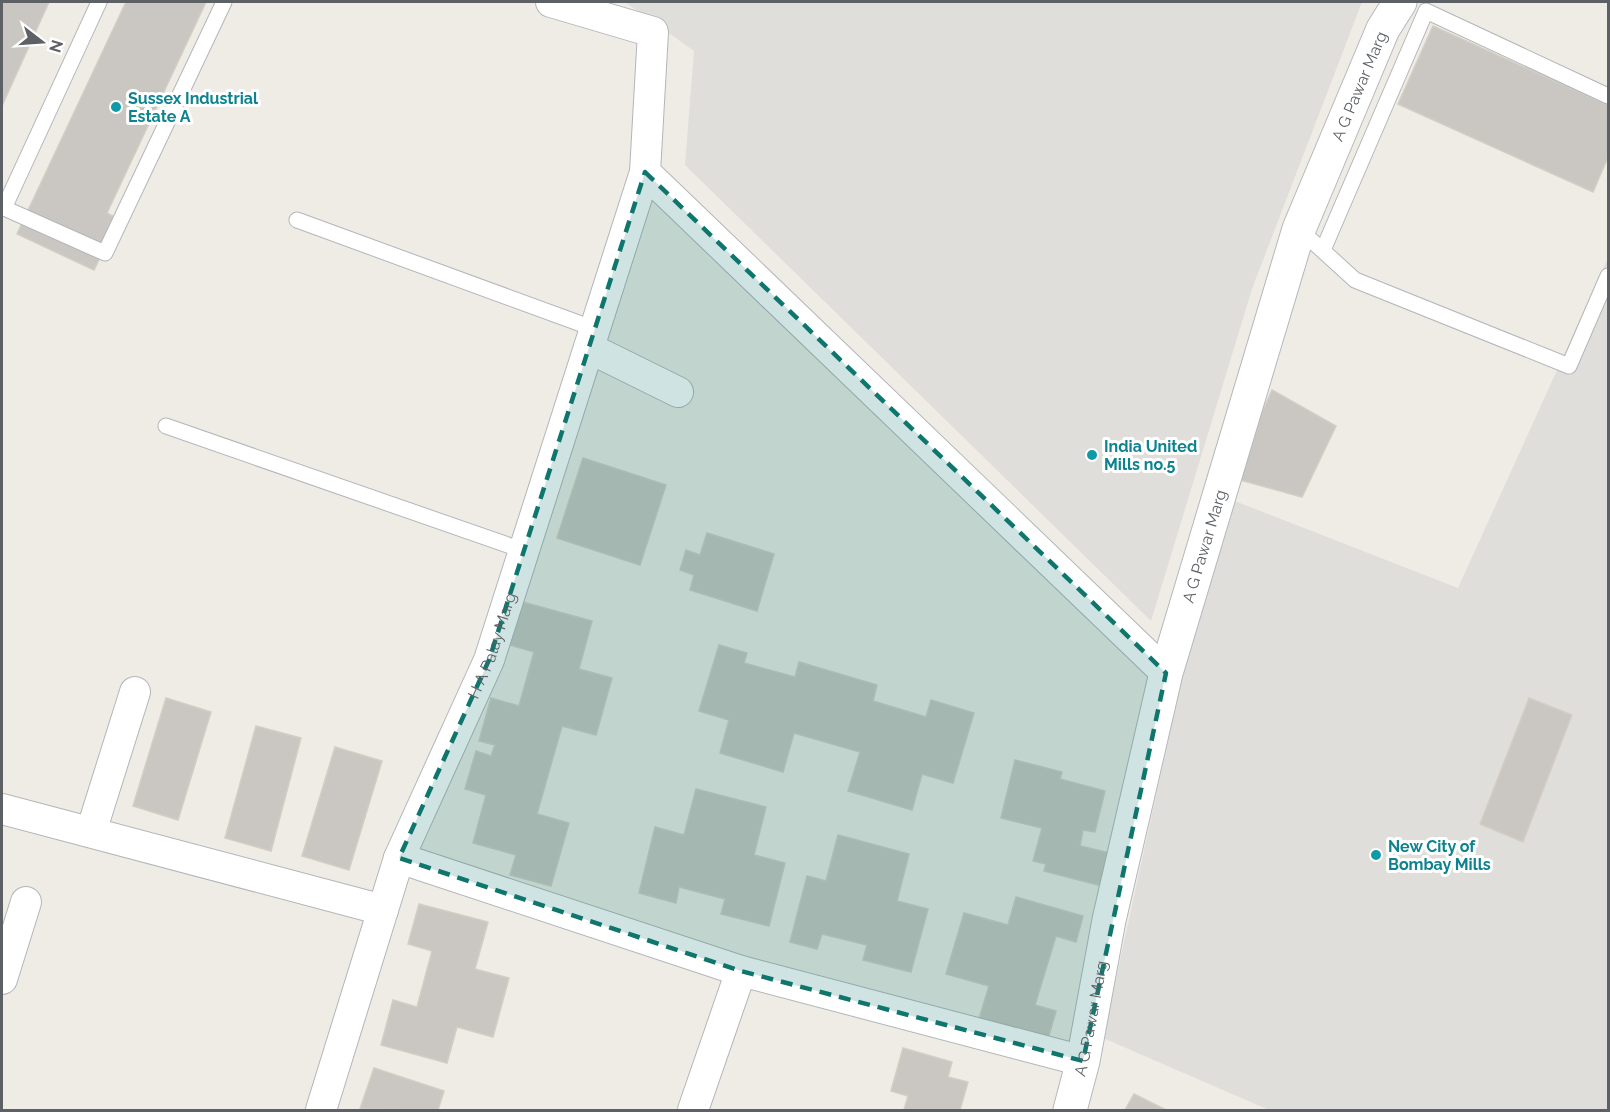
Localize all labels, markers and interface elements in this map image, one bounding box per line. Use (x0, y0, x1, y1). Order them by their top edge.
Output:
north arrow (12, 12, 72, 72)
street label: A G Pawar Marg (1328, 28, 1390, 144)
text: N (45, 38, 67, 55)
place label: Sussex Industrial Estate A (128, 89, 259, 126)
marker: Sussex Industrial Estate A (109, 100, 123, 114)
place label: India United Mills no.5 (1104, 437, 1197, 474)
marker: India United Mills no.5 (1085, 448, 1099, 462)
street label: A G Pawar Marg (1178, 487, 1230, 605)
street label: H A Palay Marg (463, 590, 520, 701)
place label: New City of Bombay Mills (1388, 837, 1491, 874)
marker: New City of Bombay Mills (1369, 848, 1383, 862)
street label: A G Pawar Marg (1070, 959, 1111, 1078)

